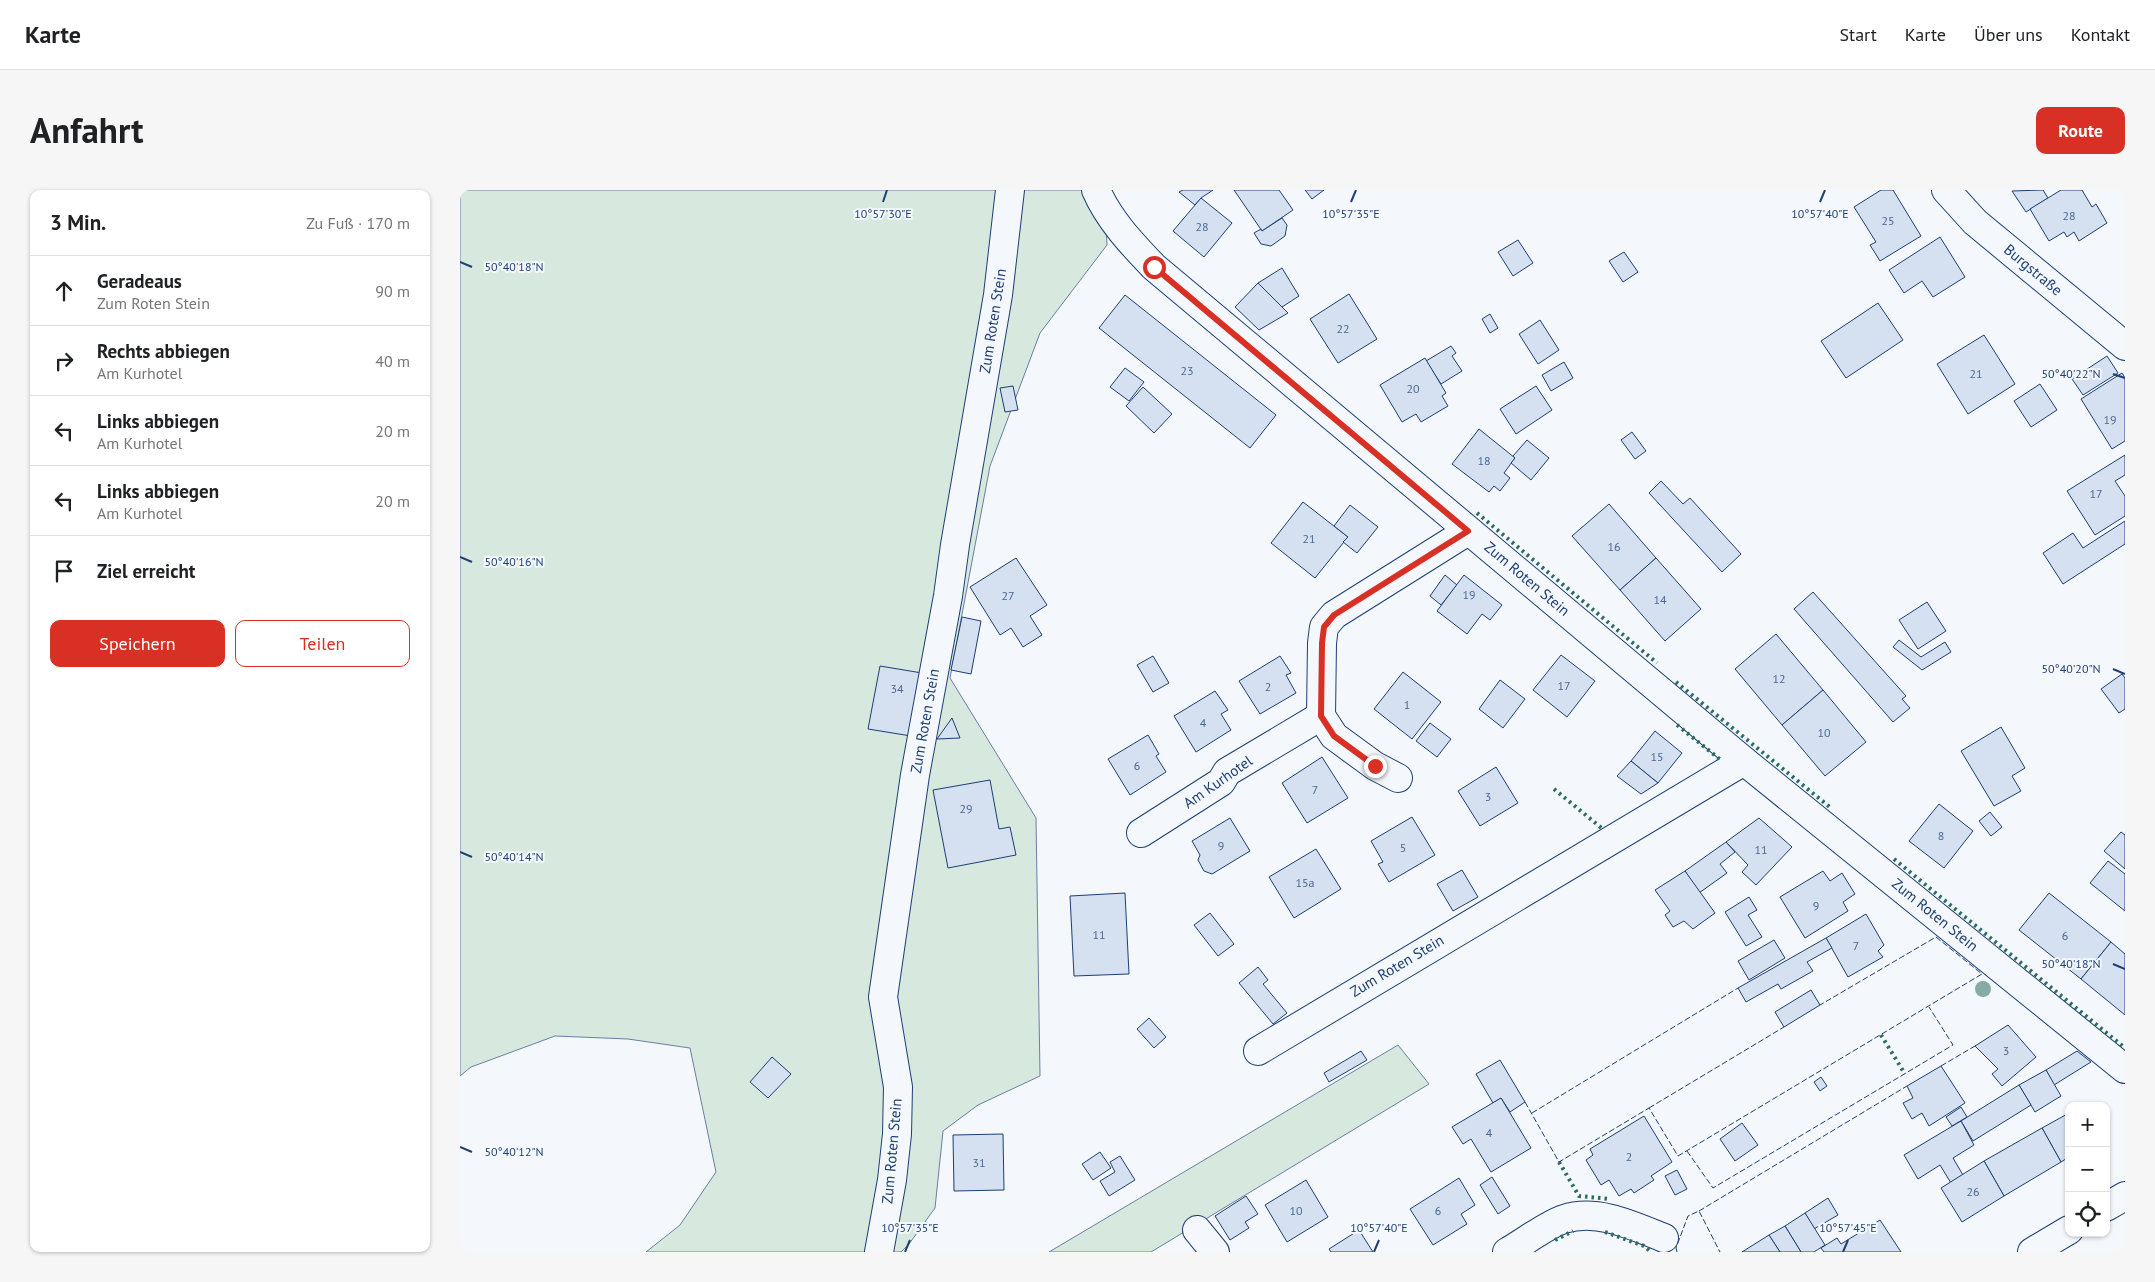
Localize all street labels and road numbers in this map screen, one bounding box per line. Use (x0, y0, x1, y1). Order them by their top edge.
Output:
street label: Burgstraße (2000, 240, 2066, 300)
street label: Zum Roten Stein (975, 267, 1010, 375)
street label: Zum Roten Stein (1481, 537, 1574, 620)
street label: Zum Roten Stein (906, 667, 943, 775)
street label: Am Kurhotel (1179, 750, 1256, 812)
street label: Zum Roten Stein (1888, 874, 1982, 955)
street label: Zum Roten Stein (1346, 930, 1447, 1001)
street label: Zum Roten Stein (877, 1097, 906, 1205)

